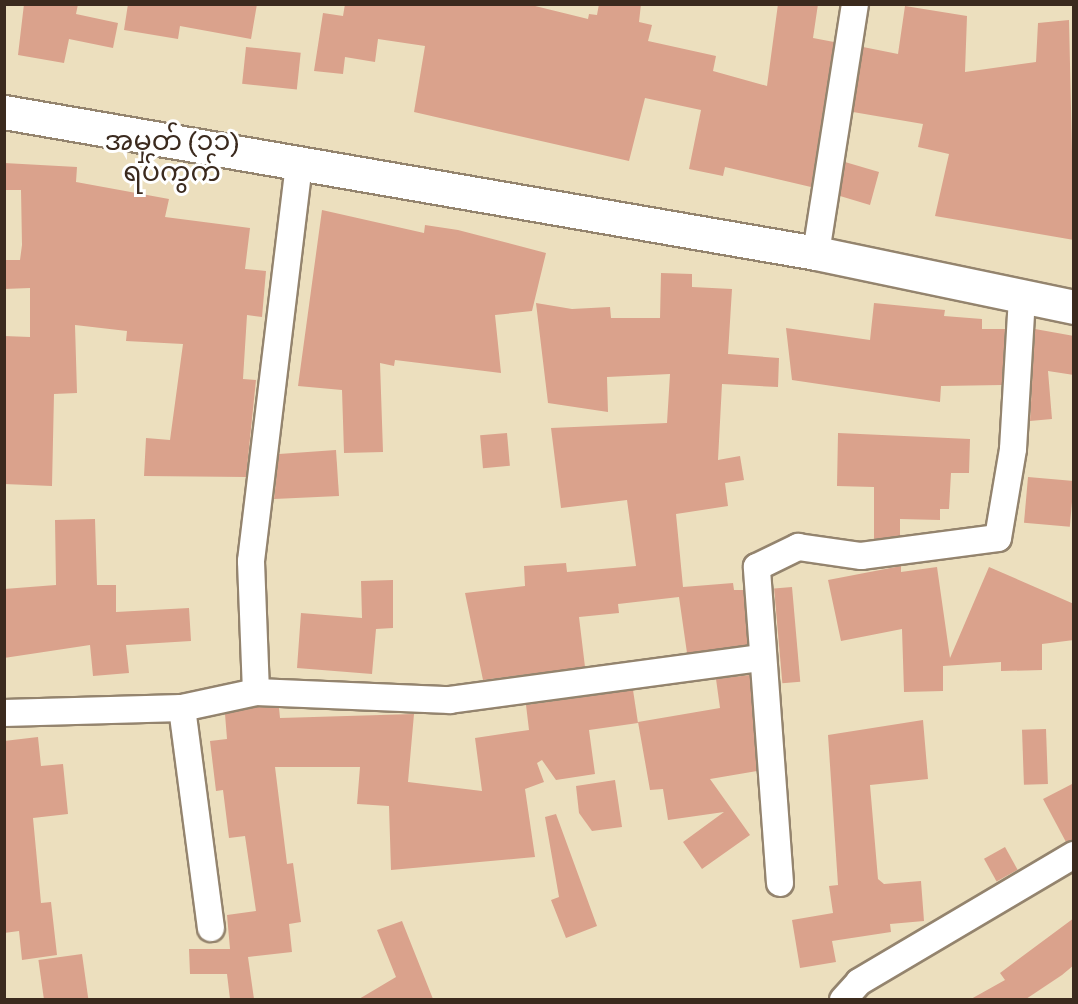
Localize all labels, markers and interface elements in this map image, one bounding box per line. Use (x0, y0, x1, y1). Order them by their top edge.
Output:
district label: အမှတ် (၁၁) ရပ်ကွက် (105, 126, 239, 189)

